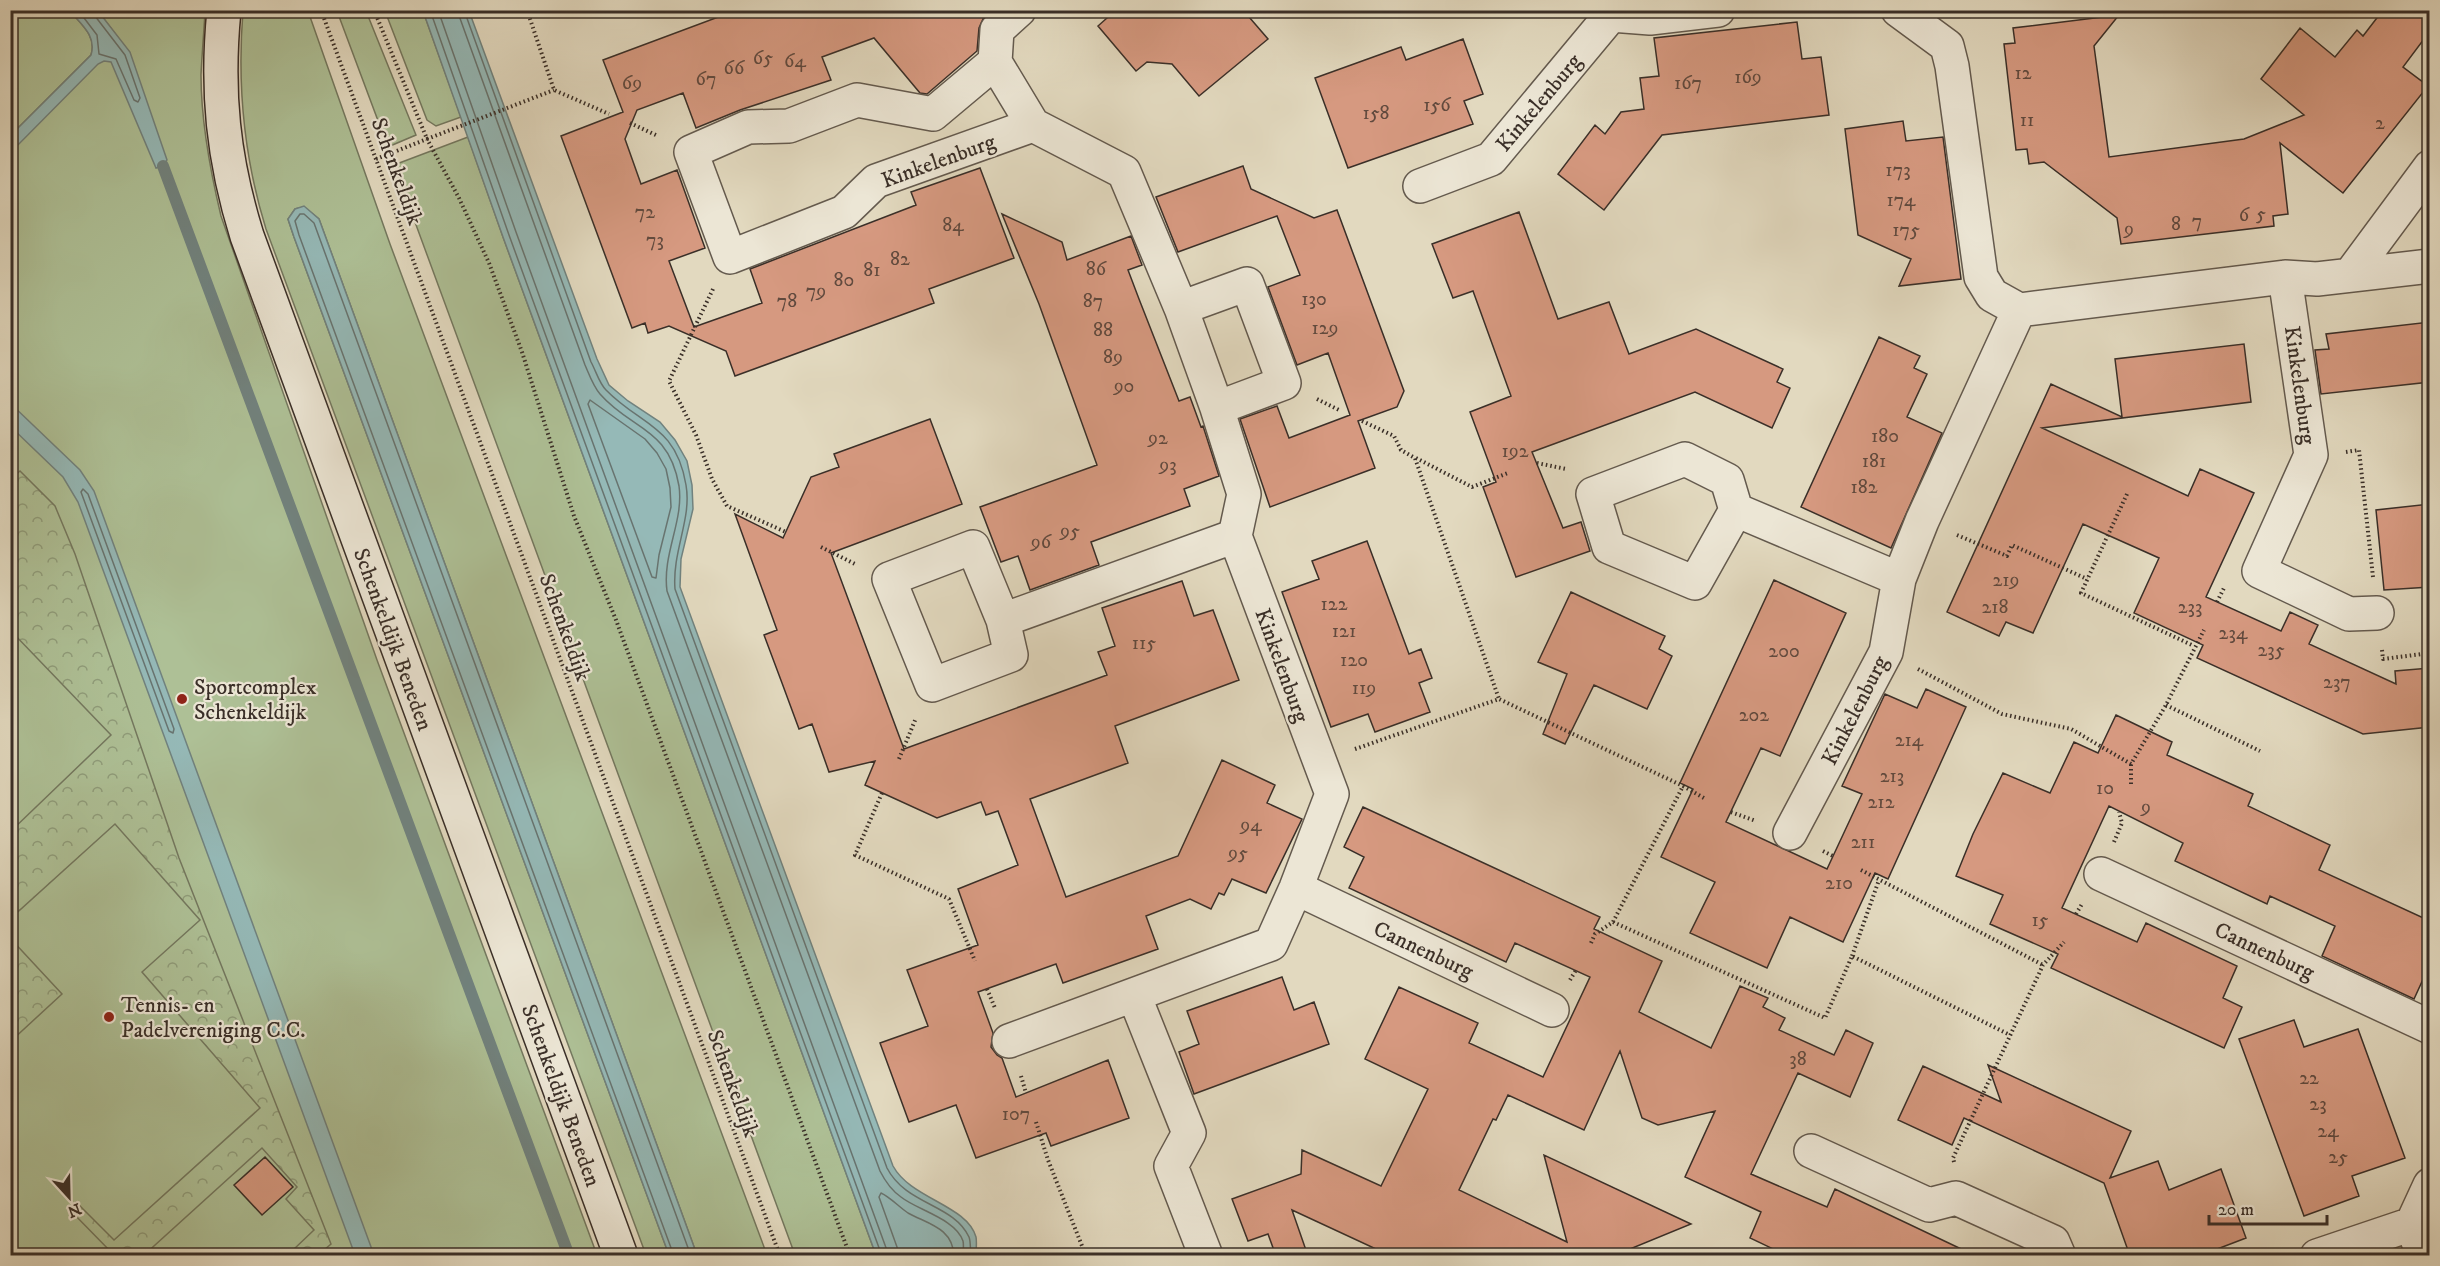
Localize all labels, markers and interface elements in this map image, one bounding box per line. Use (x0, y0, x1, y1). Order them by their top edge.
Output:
house number: 65 (753, 46, 773, 71)
street label: Kinkelenburg (1490, 48, 1588, 157)
house number: 64 (784, 49, 806, 74)
house number: 66 (724, 56, 745, 81)
house number: 12 (2014, 61, 2032, 86)
house number: 169 (1734, 65, 1762, 90)
house number: 67 (696, 67, 716, 92)
house number: 69 (622, 71, 642, 96)
house number: 167 (1674, 71, 1702, 96)
house number: 156 (1423, 93, 1451, 118)
house number: 158 (1362, 101, 1390, 126)
house number: 11 (2020, 108, 2034, 133)
house number: 2 (2375, 111, 2385, 136)
street label: Schenkeldijk (365, 114, 429, 229)
street label: Kinkelenburg (878, 128, 999, 195)
house number: 173 (1885, 158, 1911, 183)
house number: 174 (1886, 188, 1916, 213)
house number: 72 (635, 200, 655, 225)
house number: 5 (2256, 202, 2266, 227)
house number: 6 (2239, 203, 2250, 228)
house number: 7 (2192, 209, 2202, 234)
house number: 8 (2171, 212, 2181, 237)
house number: 84 (942, 213, 964, 238)
house number: 9 (2123, 217, 2134, 242)
house number: 175 (1892, 218, 1920, 243)
house number: 73 (646, 228, 664, 253)
house number: 82 (890, 247, 910, 272)
house number: 86 (1086, 257, 1107, 282)
house number: 81 (863, 258, 881, 283)
house number: 80 (834, 268, 854, 293)
house number: 79 (806, 279, 826, 304)
house number: 130 (1301, 287, 1327, 312)
house number: 78 (777, 289, 797, 314)
house number: 87 (1083, 289, 1103, 314)
house number: 129 (1311, 316, 1339, 341)
house number: 88 (1093, 318, 1113, 343)
street label: Kinkelenburg (2278, 324, 2321, 446)
house number: 89 (1103, 345, 1123, 370)
house number: 90 (1113, 374, 1134, 399)
house number: 180 (1871, 424, 1899, 449)
house number: 92 (1147, 426, 1168, 451)
house number: 192 (1501, 439, 1529, 464)
house number: 181 (1862, 449, 1886, 474)
house number: 93 (1158, 453, 1177, 478)
house number: 182 (1850, 475, 1878, 500)
house number: 95 (1059, 519, 1080, 544)
house number: 96 (1030, 530, 1052, 555)
street label: Schenkeldijk Beneden (347, 545, 438, 735)
house number: 219 (1992, 568, 2020, 593)
street label: Schenkeldijk (533, 570, 597, 685)
house number: 122 (1321, 592, 1348, 617)
house number: 218 (1981, 595, 2009, 620)
house number: 233 (2178, 595, 2202, 620)
street label: Kinkelenburg (1248, 605, 1315, 726)
house number: 121 (1332, 619, 1356, 644)
house number: 234 (2219, 621, 2248, 646)
house number: 115 (1132, 631, 1156, 656)
house number: 235 (2257, 638, 2285, 663)
house number: 200 (1768, 639, 1800, 664)
house number: 120 (1340, 648, 1368, 673)
street label: Kinkelenburg (1816, 651, 1895, 770)
house number: 237 (2323, 670, 2351, 695)
place label: Sportcomplex Schenkeldijk (194, 674, 317, 726)
house number: 119 (1352, 676, 1376, 701)
marker: Sportcomplex Schenkeldijk (175, 692, 189, 706)
house number: 202 (1739, 703, 1769, 728)
house number: 214 (1895, 728, 1924, 753)
house number: 213 (1880, 764, 1904, 789)
house number: 10 (2096, 776, 2114, 801)
house number: 212 (1868, 790, 1895, 815)
house number: 9 (2140, 795, 2151, 820)
house number: 94 (1239, 813, 1262, 838)
house number: 211 (1851, 830, 1875, 855)
house number: 95 (1227, 841, 1248, 866)
house number: 210 (1825, 871, 1853, 896)
house number: 15 (2031, 908, 2049, 933)
street label: Cannenburg (1369, 915, 1478, 985)
street label: Cannenburg (2210, 916, 2319, 986)
place label: Tennis- en Padelvereniging C.C. (121, 992, 306, 1044)
street label: Schenkeldijk Beneden (515, 1001, 606, 1191)
marker: Tennis- en Padelvereniging C.C. (102, 1010, 116, 1024)
street label: Schenkeldijk (701, 1026, 765, 1141)
house number: 38 (1789, 1047, 1807, 1072)
house number: 22 (2299, 1066, 2319, 1091)
house number: 23 (2309, 1092, 2327, 1117)
house number: 107 (1002, 1102, 1030, 1127)
house number: 24 (2317, 1119, 2339, 1144)
house number: 25 (2328, 1145, 2348, 1170)
north arrow (39, 1167, 99, 1227)
scale bar (2209, 1188, 2328, 1226)
text: N (64, 1198, 84, 1222)
text: 20 m (2218, 1199, 2254, 1221)

